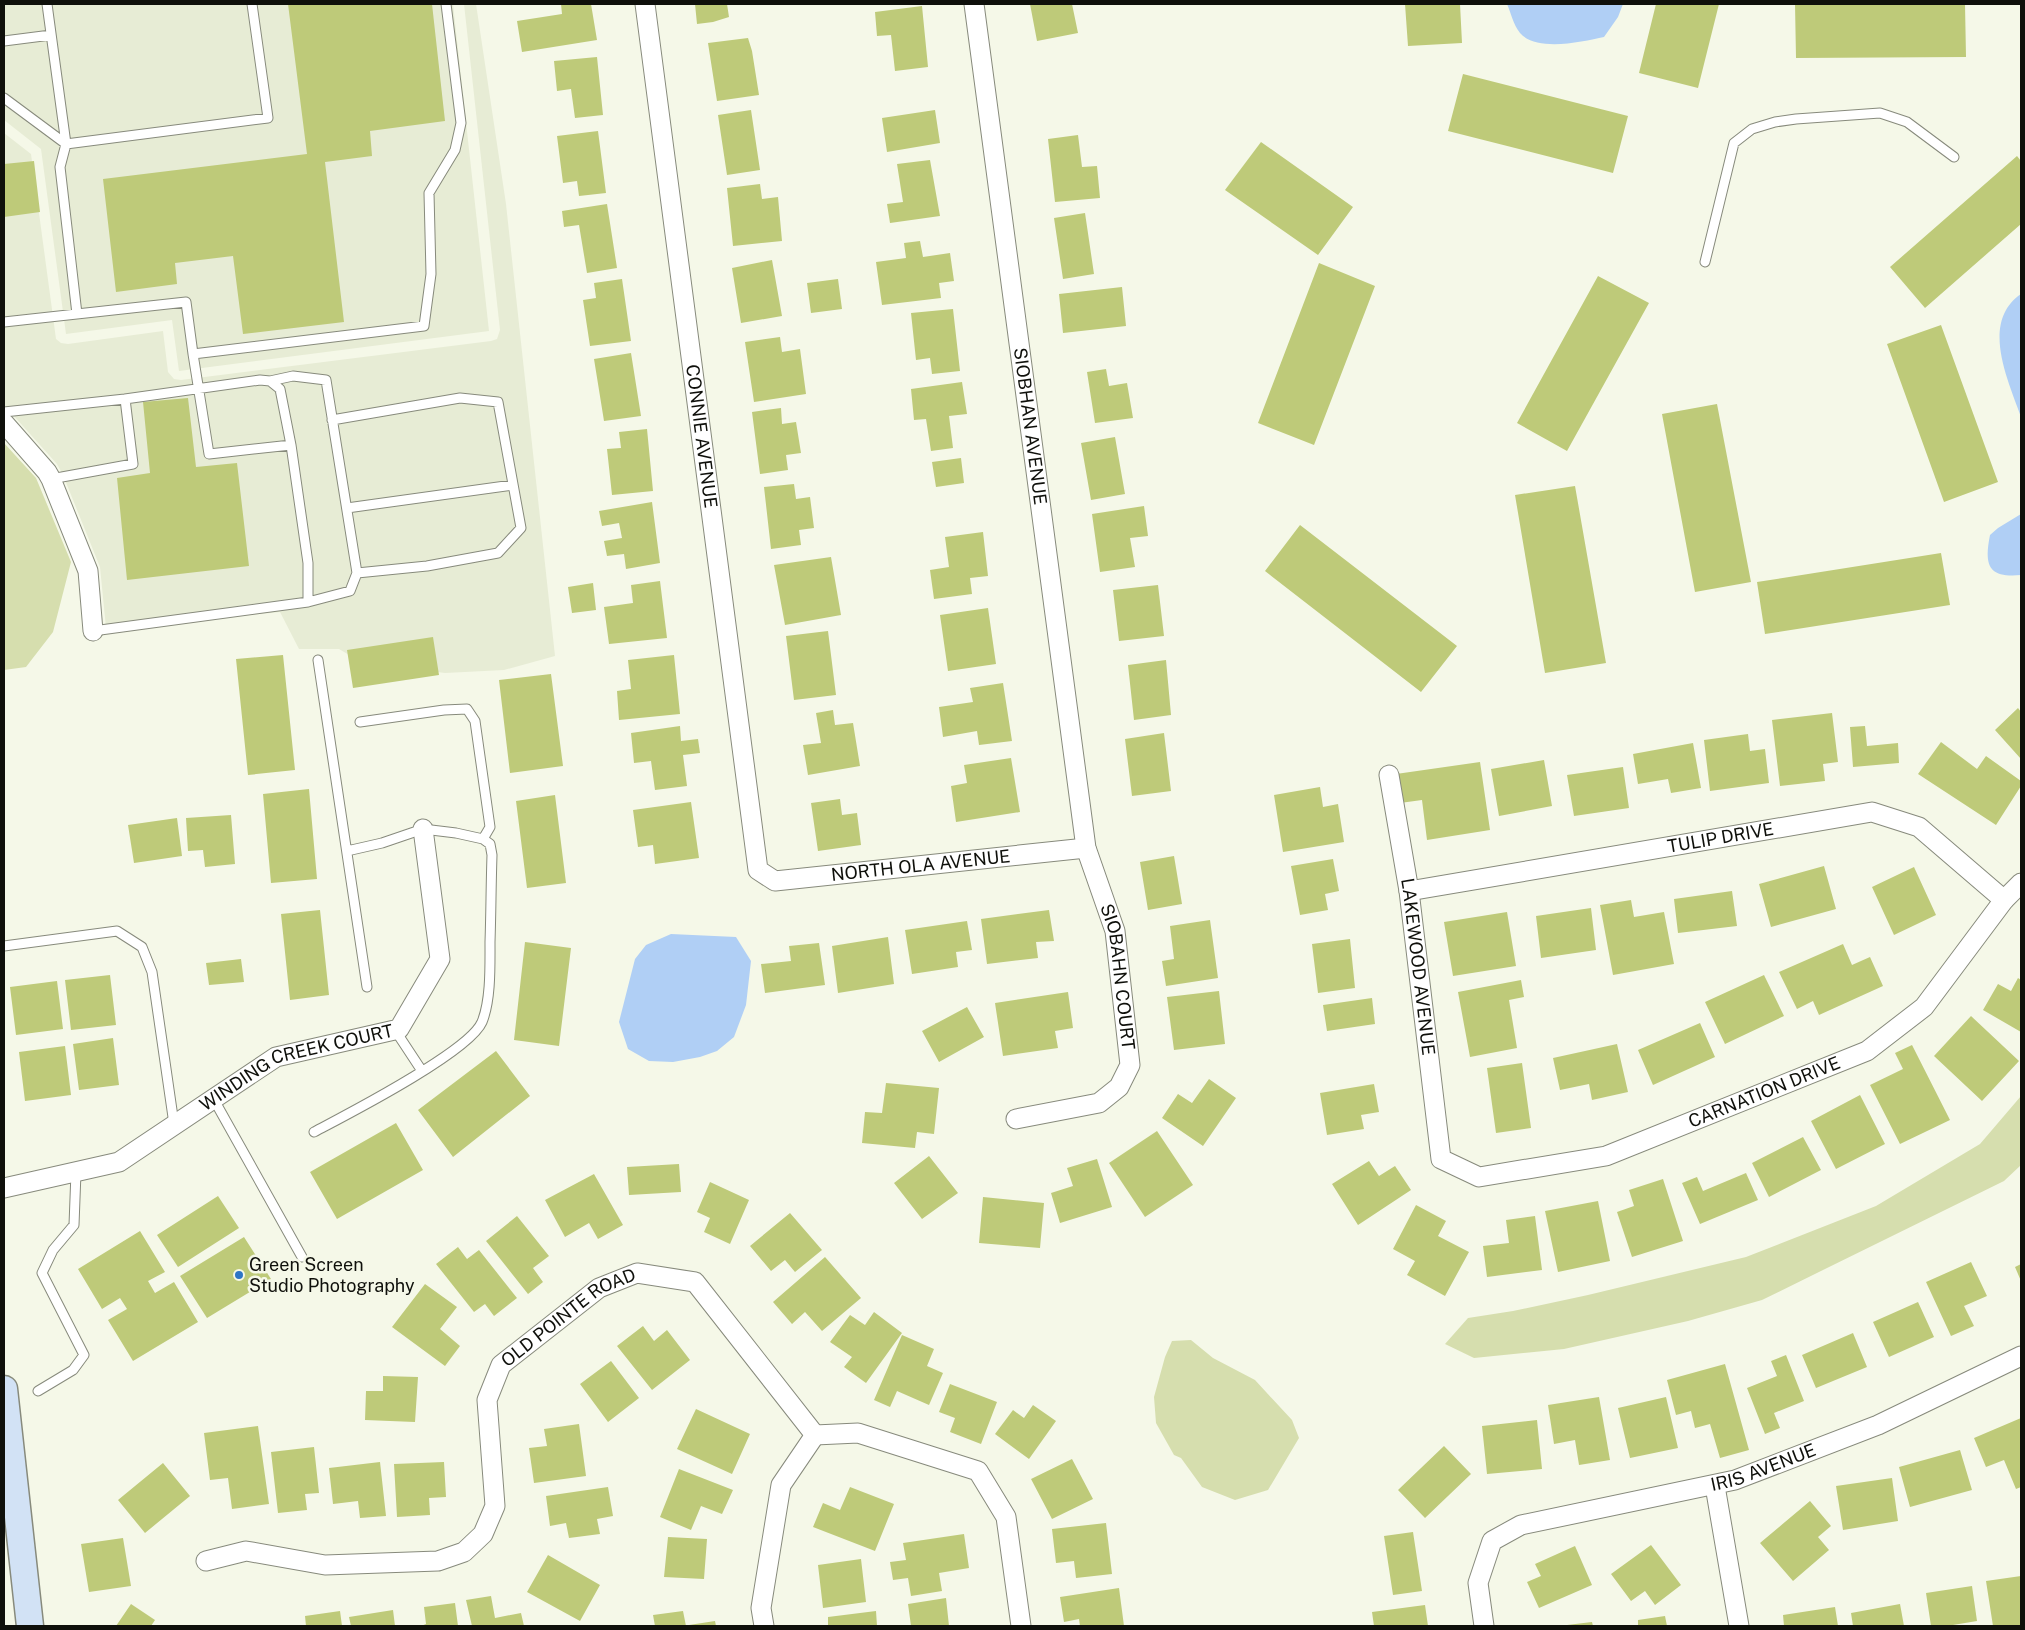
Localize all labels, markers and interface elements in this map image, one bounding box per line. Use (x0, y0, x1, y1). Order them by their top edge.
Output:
street label: SIOBHAN AVENUE (1010, 346, 1051, 506)
street label: CONNIE AVENUE (682, 363, 722, 509)
street label: TULIP DRIVE (1666, 818, 1775, 857)
street label: NORTH OLA AVENUE (830, 845, 1011, 885)
street label: LAKEWOOD AVENUE (1397, 876, 1440, 1057)
street label: SIOBAHN COURT (1096, 901, 1139, 1051)
street label: WINDING CREEK COURT (196, 1020, 395, 1115)
street label: CARNATION DRIVE (1685, 1052, 1843, 1132)
place label: Green Screen Studio Photography (249, 1254, 415, 1296)
street label: OLD POINTE ROAD (497, 1264, 639, 1371)
marker: Green Screen Studio Photography (233, 1269, 245, 1281)
street label: IRIS AVENUE (1709, 1439, 1819, 1495)

